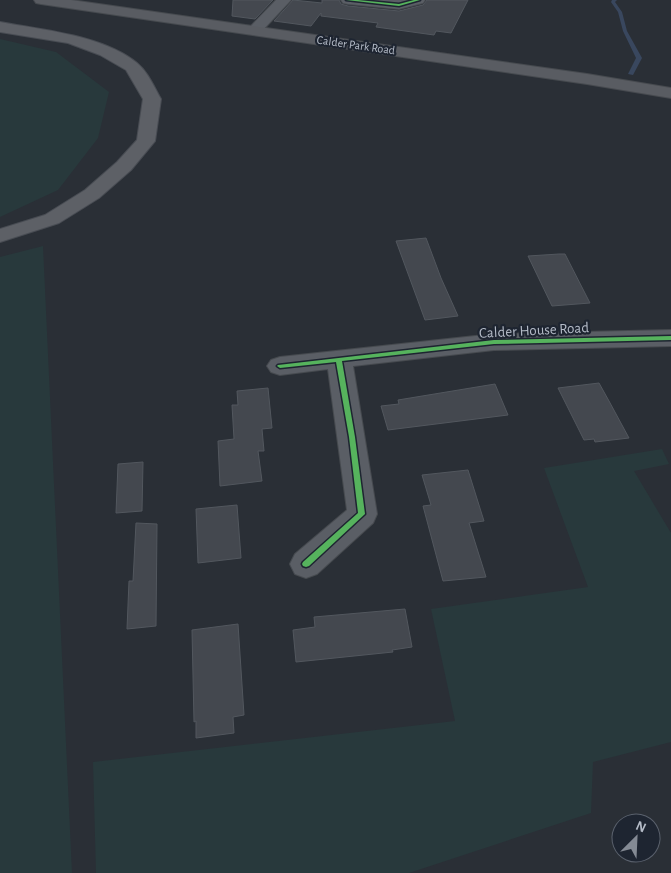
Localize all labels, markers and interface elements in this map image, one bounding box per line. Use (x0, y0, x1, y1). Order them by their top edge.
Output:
street label: Calder Park Road (316, 34, 396, 56)
street label: Calder House Road (479, 320, 590, 341)
north arrow (611, 813, 661, 863)
text: N (634, 819, 648, 835)

